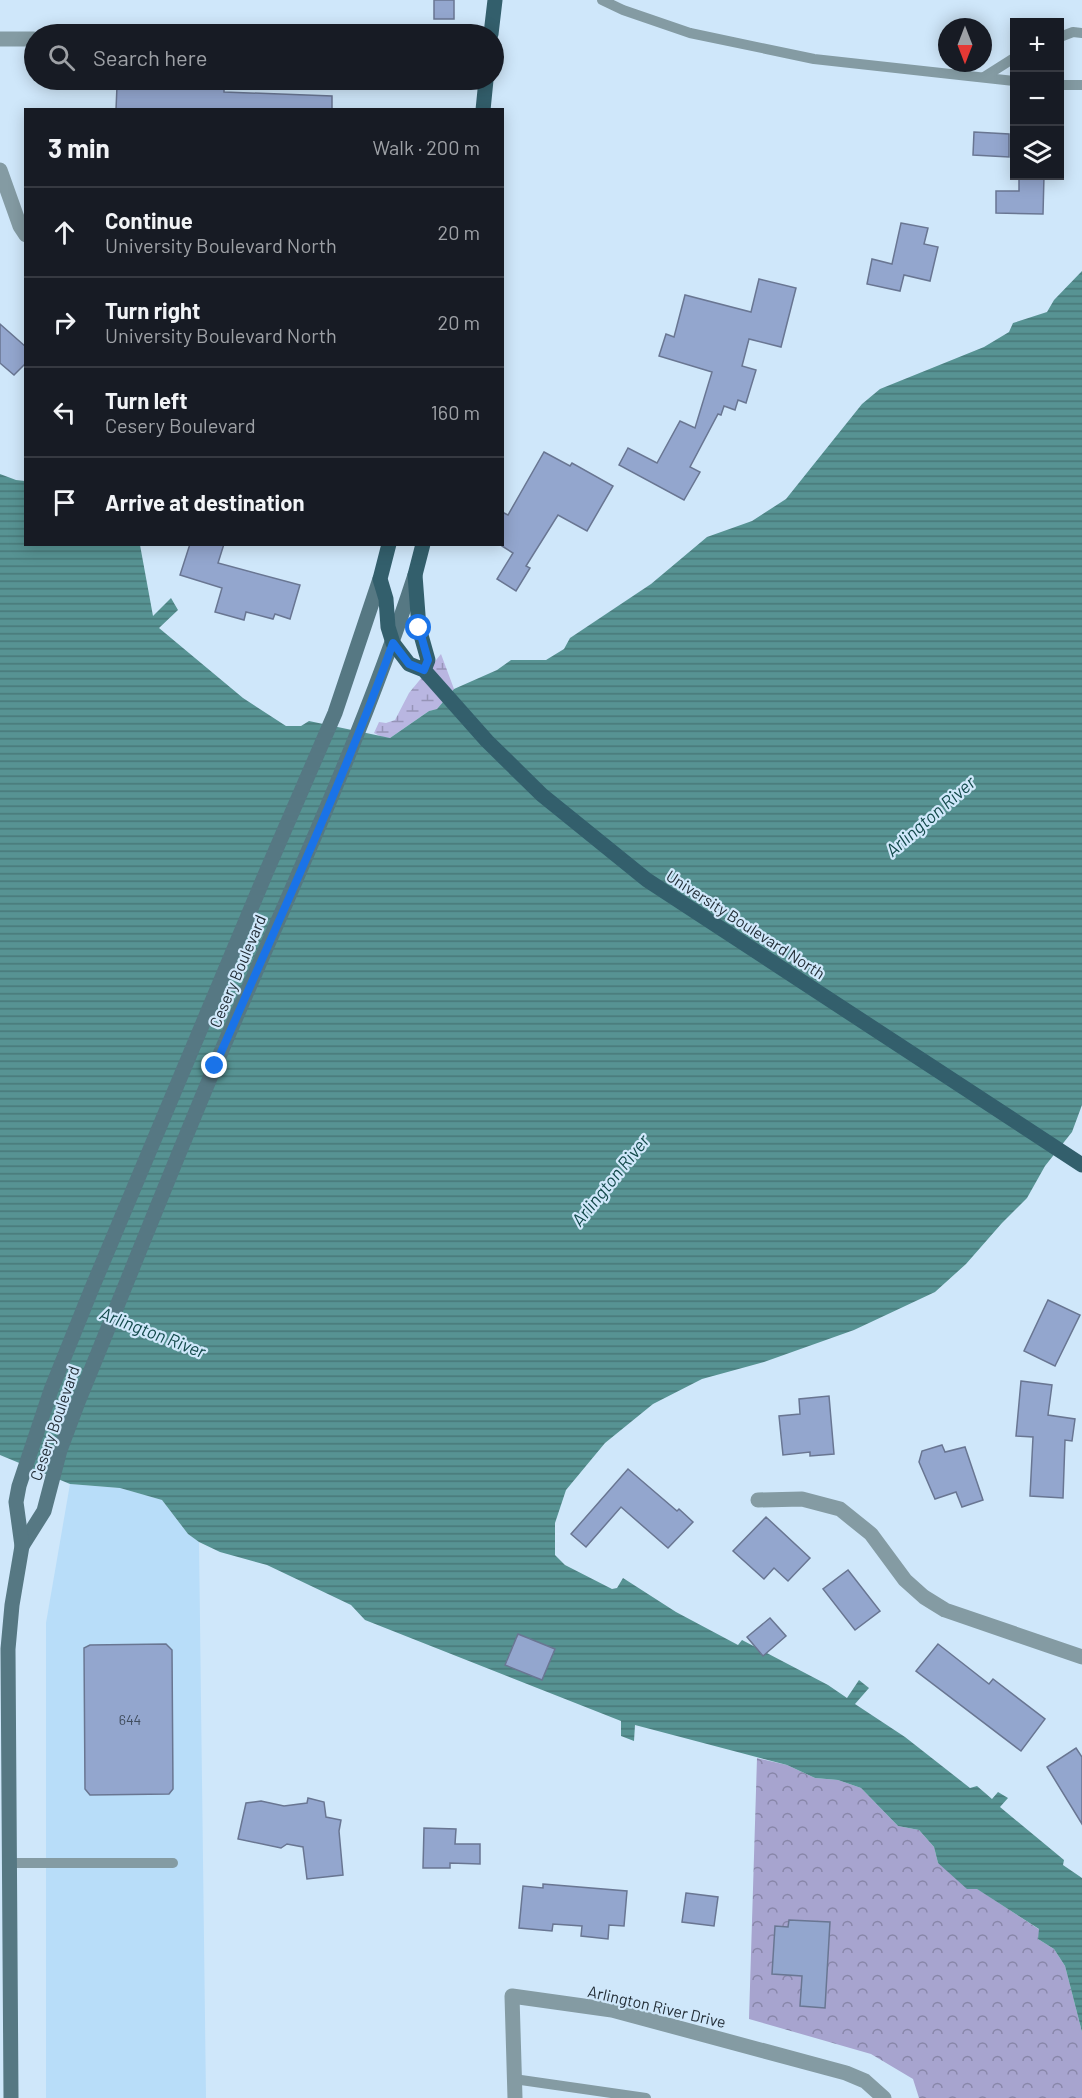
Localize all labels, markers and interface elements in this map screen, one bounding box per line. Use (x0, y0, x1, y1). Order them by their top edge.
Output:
north arrow (938, 18, 992, 72)
map controls (1010, 18, 1064, 180)
button: + (1010, 18, 1064, 72)
search box (24, 24, 504, 90)
icon: search (45, 41, 78, 74)
text: Search here (93, 44, 207, 70)
button: − (1010, 72, 1064, 126)
button: layers (1010, 126, 1064, 180)
text: 3 min (48, 132, 110, 163)
text: Walk · 200 m (372, 135, 480, 159)
text: Continue (105, 207, 193, 233)
icon: ahead (48, 216, 81, 249)
text: 20 m (437, 220, 480, 244)
text: University Boulevard North (105, 233, 337, 257)
text: Turn right (105, 297, 200, 323)
icon: right (48, 306, 81, 339)
text: 20 m (437, 310, 480, 334)
text: University Boulevard North (105, 323, 337, 347)
text: Turn left (105, 387, 188, 413)
icon: left (48, 396, 81, 429)
text: 160 m (431, 400, 480, 424)
text: Cesery Boulevard (105, 413, 256, 437)
icon: arrive (48, 486, 81, 519)
text: Arrive at destination (105, 489, 304, 515)
route start (405, 614, 431, 640)
water label: Arlington River (881, 771, 980, 861)
street label: University Boulevard North (663, 866, 829, 982)
street label: Cesery Boulevard (205, 912, 269, 1030)
route end (201, 1052, 227, 1078)
water label: Arlington River (566, 1129, 654, 1230)
water label: Arlington River (97, 1302, 210, 1362)
street label: Cesery Boulevard (25, 1363, 83, 1483)
house number: 644 (119, 1711, 141, 1728)
street label: Arlington River Drive (586, 1981, 728, 2031)

